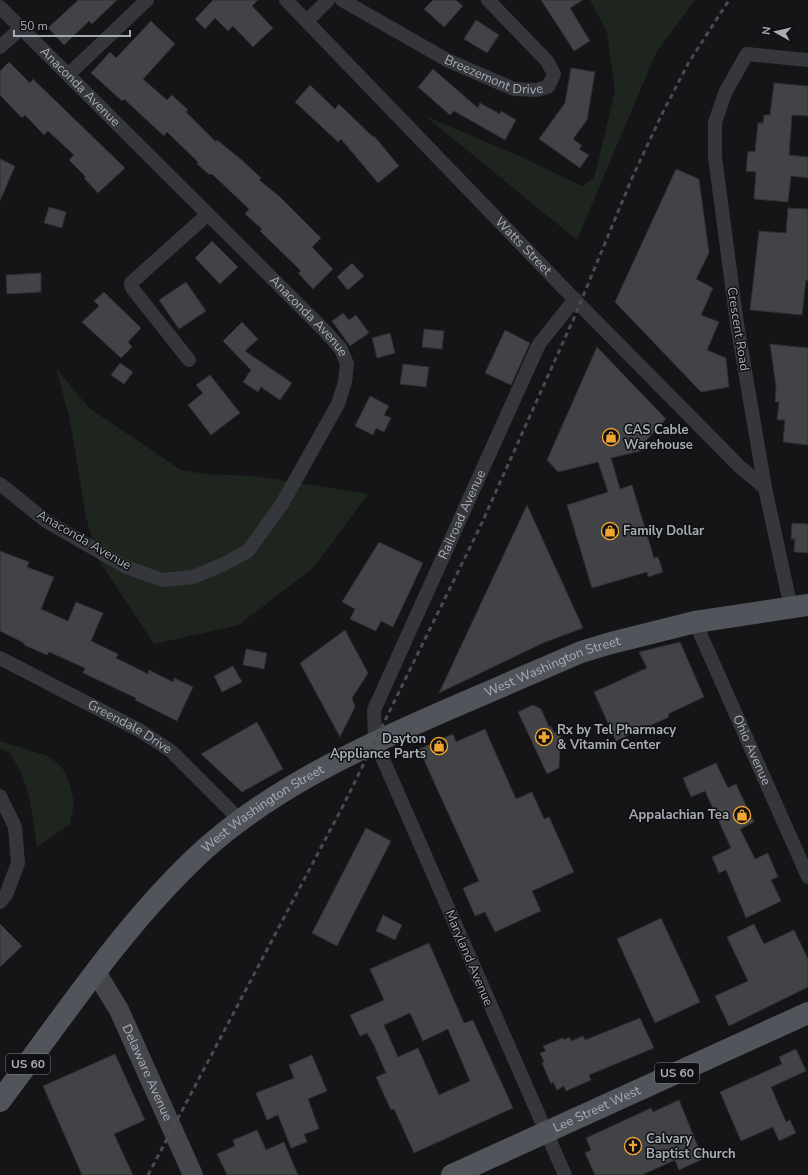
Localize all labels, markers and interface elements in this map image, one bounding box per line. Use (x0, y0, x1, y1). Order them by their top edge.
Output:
scale bar (14, 12, 130, 38)
north arrow (756, 12, 796, 52)
text: 50 m (20, 18, 48, 34)
text: N (759, 26, 775, 36)
street label: Anaconda Avenue (36, 43, 124, 131)
street label: Breezemont Drive (441, 51, 545, 99)
street label: Watts Street (491, 213, 556, 280)
street label: Anaconda Avenue (265, 272, 352, 359)
street label: Crescent Road (722, 286, 754, 372)
place label: CAS Cable Warehouse (624, 421, 693, 454)
shop icon: CAS Cable Warehouse (601, 427, 621, 447)
street label: Railroad Avenue (434, 467, 490, 562)
street label: Anaconda Avenue (33, 506, 135, 574)
shop icon: Family Dollar (600, 521, 620, 541)
place label: Family Dollar (623, 522, 705, 540)
street label: West Washington Street (482, 632, 623, 702)
street label: Greendale Drive (84, 696, 176, 758)
street label: Ohio Avenue (728, 712, 775, 788)
place label: Rx by Tel Pharmacy & Vitamin Center (557, 721, 676, 754)
pharmacy icon: Rx by Tel Pharmacy & Vitamin Center (534, 727, 554, 747)
place label: Dayton Appliance Parts (330, 730, 426, 763)
shop icon: Dayton Appliance Parts (429, 736, 449, 756)
street label: West Washington Street (198, 760, 328, 857)
shop icon: Appalachian Tea (732, 805, 752, 825)
place label: Appalachian Tea (629, 806, 729, 824)
street label: Maryland Avenue (441, 907, 497, 1009)
street label: Delaware Avenue (118, 1021, 177, 1124)
road number: US 60 (6, 1054, 50, 1074)
road number: US 60 (655, 1063, 699, 1083)
street label: Lee Street West (550, 1081, 644, 1137)
place label: Calvary Baptist Church (646, 1130, 736, 1163)
church icon: Calvary Baptist Church (623, 1136, 643, 1156)

